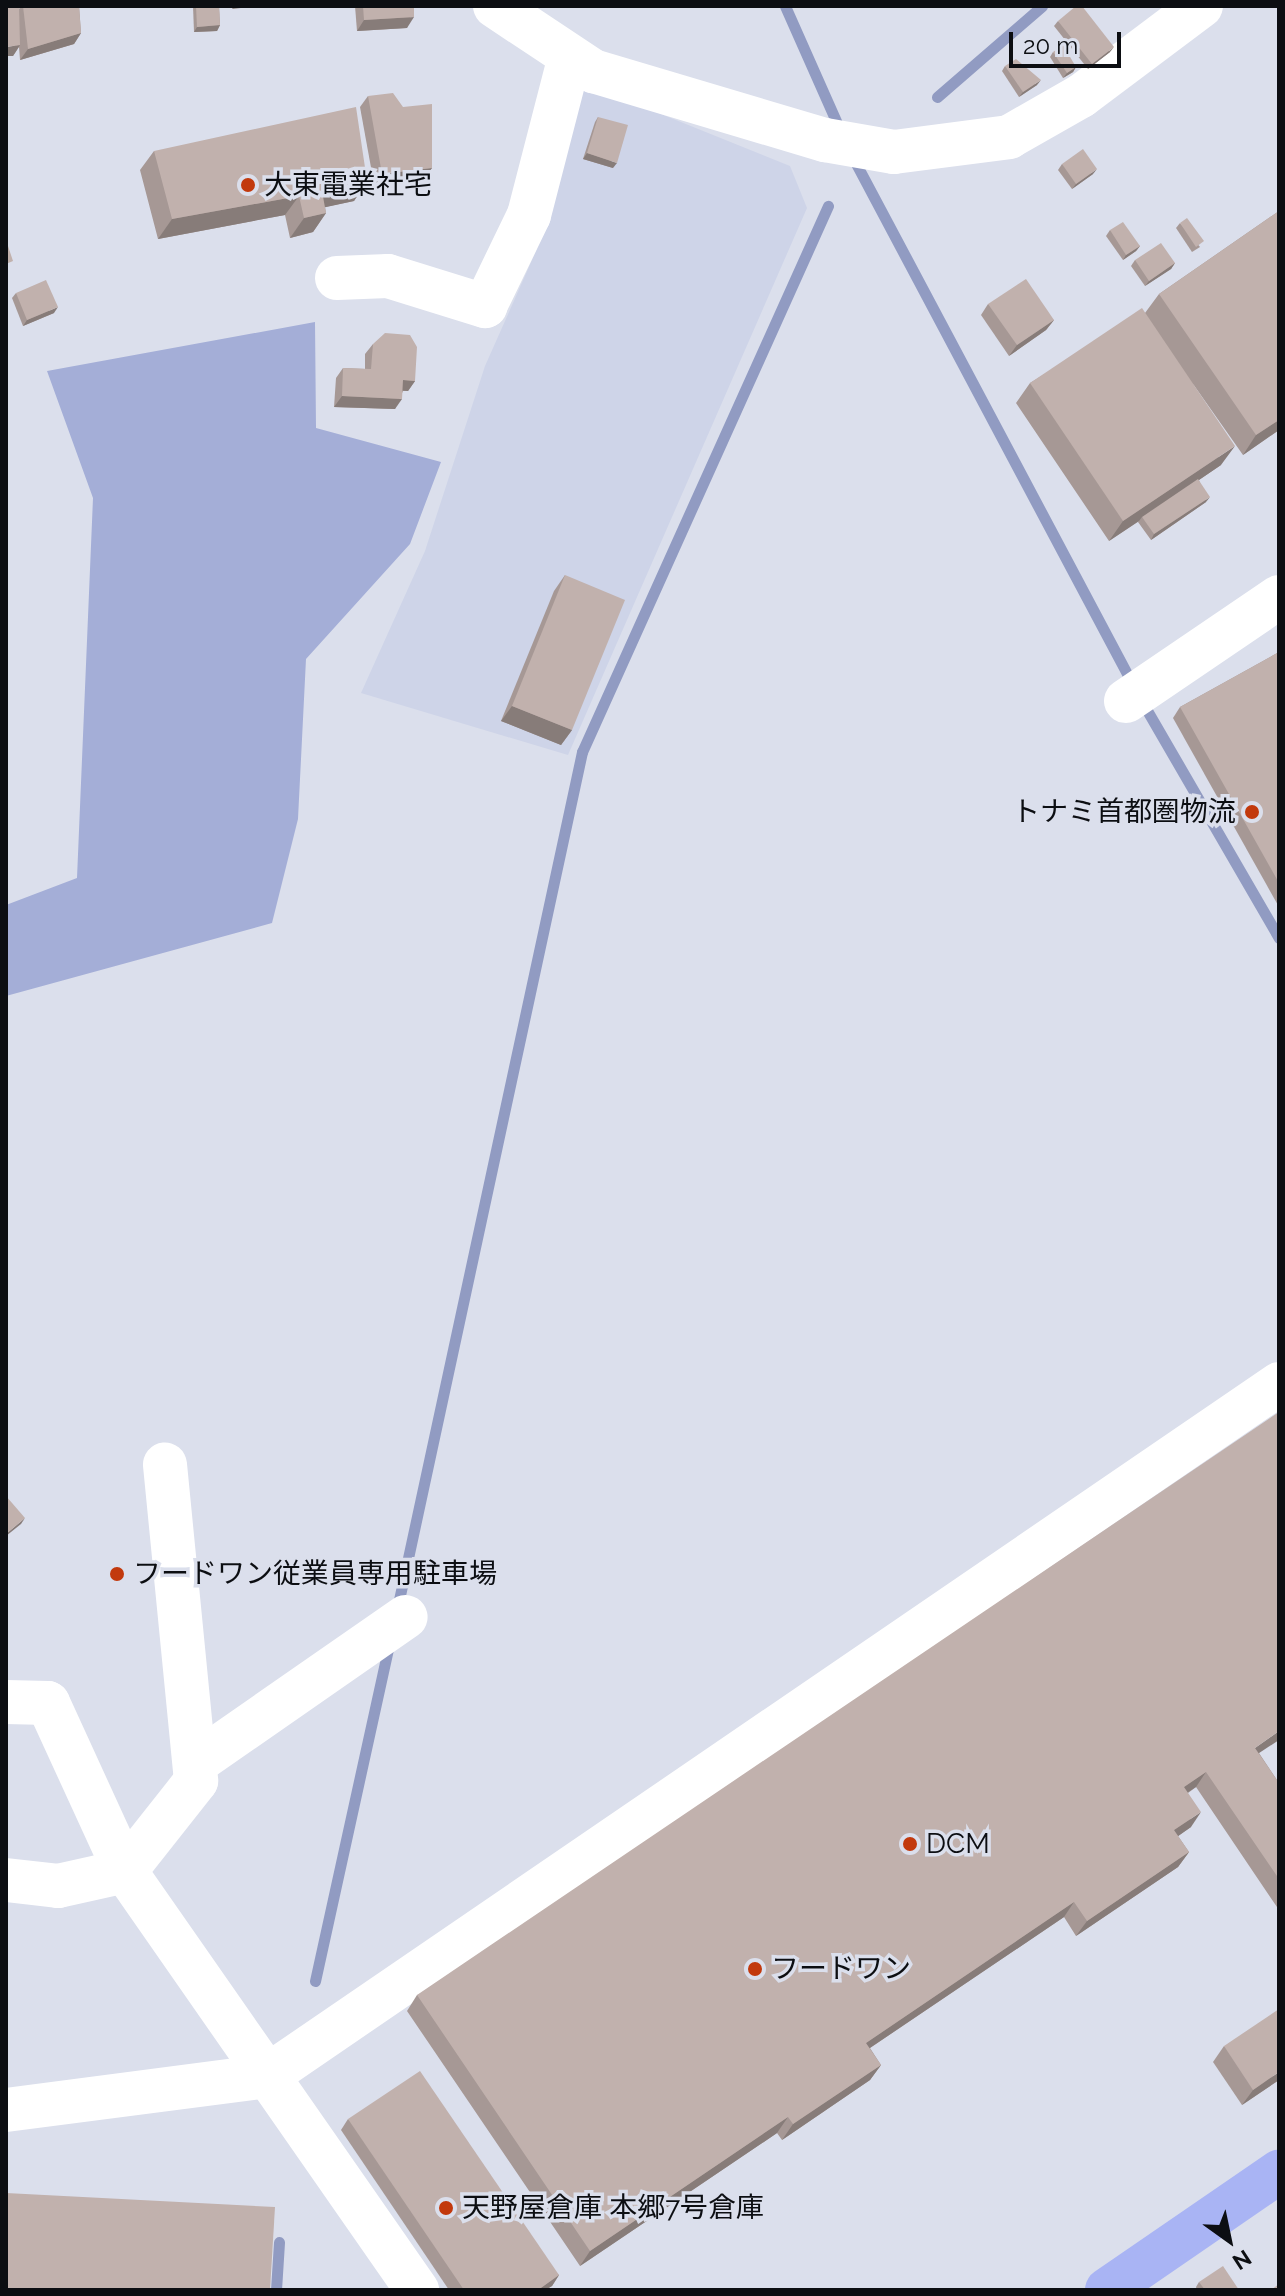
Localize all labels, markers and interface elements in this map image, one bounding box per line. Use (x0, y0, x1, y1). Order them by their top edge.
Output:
scale bar (1013, 16, 1125, 66)
text: 20 m (1023, 31, 1078, 60)
place label: 大東電業社宅 (264, 168, 432, 202)
marker: 大東電業社宅 (239, 176, 257, 194)
place label: トナミ首都圏物流 (1012, 795, 1236, 829)
marker: トナミ首都圏物流 (1243, 803, 1261, 821)
place label: フードワン従業員専用駐車場 (133, 1557, 497, 1591)
marker: フードワン従業員専用駐車場 (108, 1565, 126, 1583)
place label: DCM (926, 1827, 990, 1861)
marker: DCM (901, 1835, 919, 1853)
place label: フードワン (771, 1952, 911, 1986)
marker: フードワン (746, 1960, 764, 1978)
place label: 天野屋倉庫 本郷7号倉庫 (462, 2191, 764, 2225)
marker: 天野屋倉庫 本郷7号倉庫 (437, 2199, 455, 2217)
north arrow (1189, 2200, 1269, 2280)
text: N (1228, 2245, 1256, 2276)

